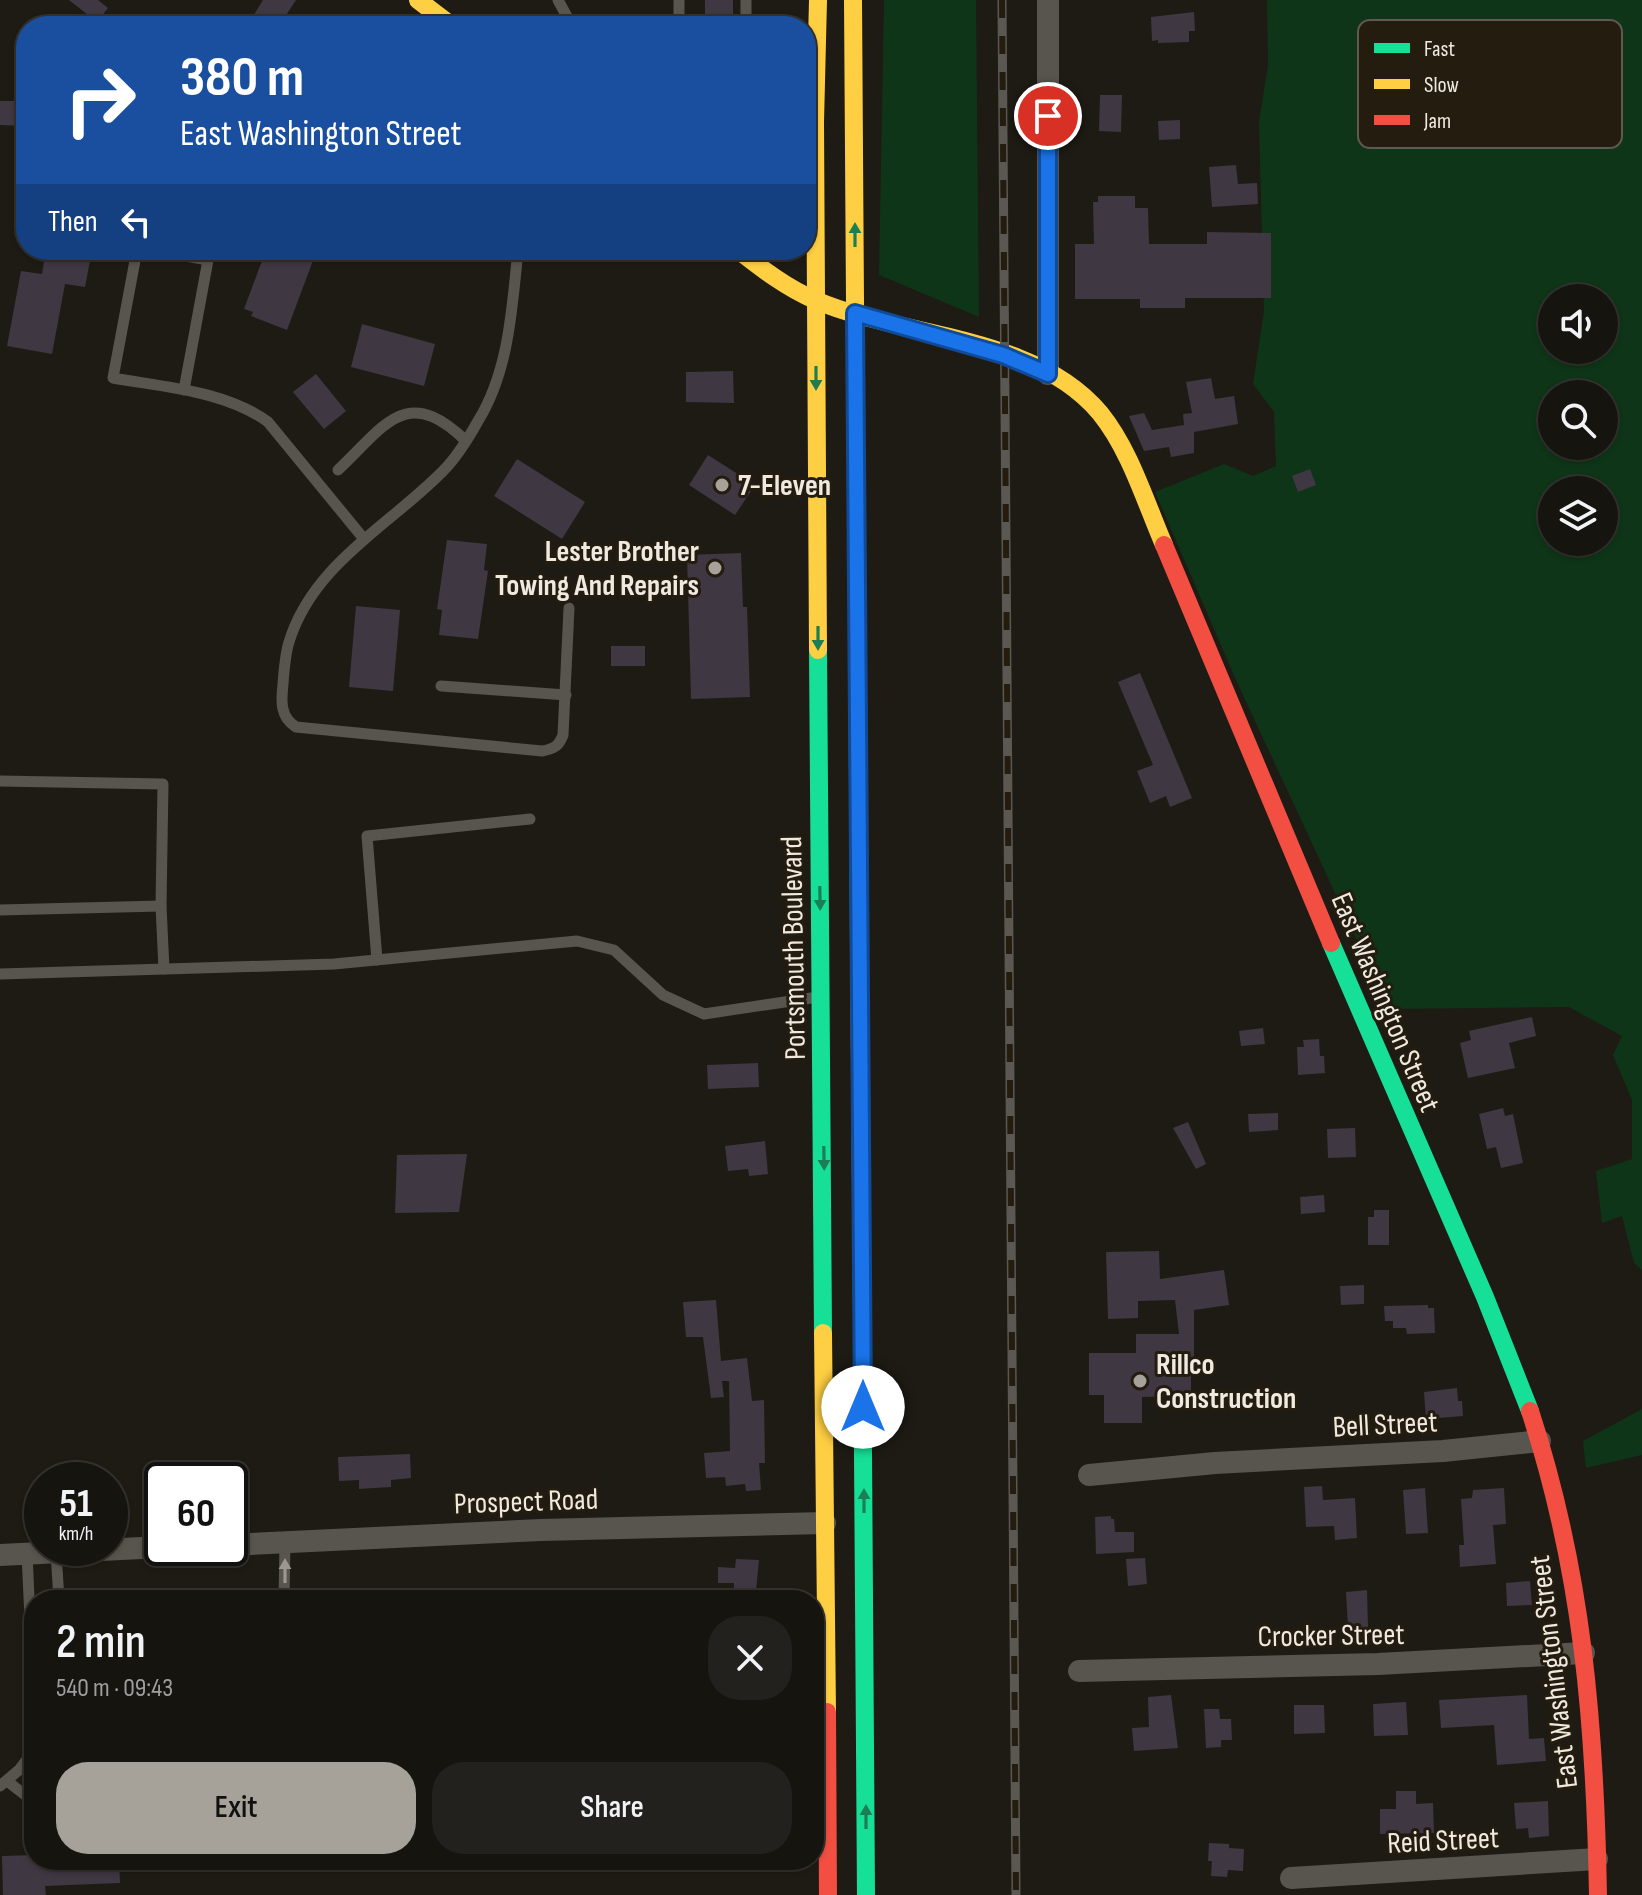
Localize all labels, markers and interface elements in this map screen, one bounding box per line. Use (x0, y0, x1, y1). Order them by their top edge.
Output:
legend (1358, 20, 1622, 148)
text: Fast (1424, 36, 1455, 63)
text: 380 m (180, 45, 304, 112)
icon: right (48, 48, 152, 152)
text: Slow (1424, 72, 1459, 99)
pin (1014, 82, 1082, 150)
icon: arrive (1026, 94, 1070, 138)
text: Jam (1423, 108, 1451, 135)
text: East Washington Street (180, 113, 461, 156)
icon: left (114, 200, 158, 244)
text: Then (48, 204, 98, 240)
one-way arrow (849, 222, 861, 247)
map controls (1538, 284, 1618, 556)
button: sound (1538, 284, 1618, 364)
one-way arrow (810, 366, 822, 391)
button: search (1538, 380, 1618, 460)
place label: 7-Eleven (738, 468, 831, 504)
marker: 7-Eleven (713, 476, 731, 494)
button: layers (1538, 476, 1618, 556)
place label: Lester Brother Towing And Repairs (495, 534, 699, 604)
marker: Lester Brother Towing And Repairs (706, 559, 724, 577)
one-way arrow (812, 626, 824, 651)
street label: Portsmouth Boulevard (774, 836, 814, 1060)
one-way arrow (814, 886, 827, 911)
street label: East Washington Street (1323, 887, 1447, 1117)
one-way arrow (818, 1146, 830, 1171)
place label: Rillco Construction (1156, 1347, 1296, 1417)
position arrow (821, 1365, 905, 1449)
marker: Rillco Construction (1131, 1372, 1149, 1390)
street label: Bell Street (1332, 1404, 1438, 1446)
speed limit sign: 60 (144, 1462, 248, 1566)
text: 51 (59, 1480, 93, 1528)
street label: Prospect Road (453, 1481, 599, 1523)
one-way arrow (858, 1488, 870, 1513)
text: km/h (59, 1522, 93, 1546)
street label: East Washington Street (1522, 1553, 1586, 1790)
one-way arrow (279, 1558, 291, 1583)
text: 2 min (56, 1614, 146, 1671)
button: close (708, 1616, 792, 1700)
street label: Crocker Street (1257, 1617, 1405, 1655)
text: 540 m · 09:43 (56, 1673, 173, 1704)
button: Exit (56, 1762, 416, 1854)
button: Share (432, 1762, 792, 1854)
one-way arrow (860, 1804, 872, 1829)
street label: Reid Street (1386, 1820, 1500, 1862)

